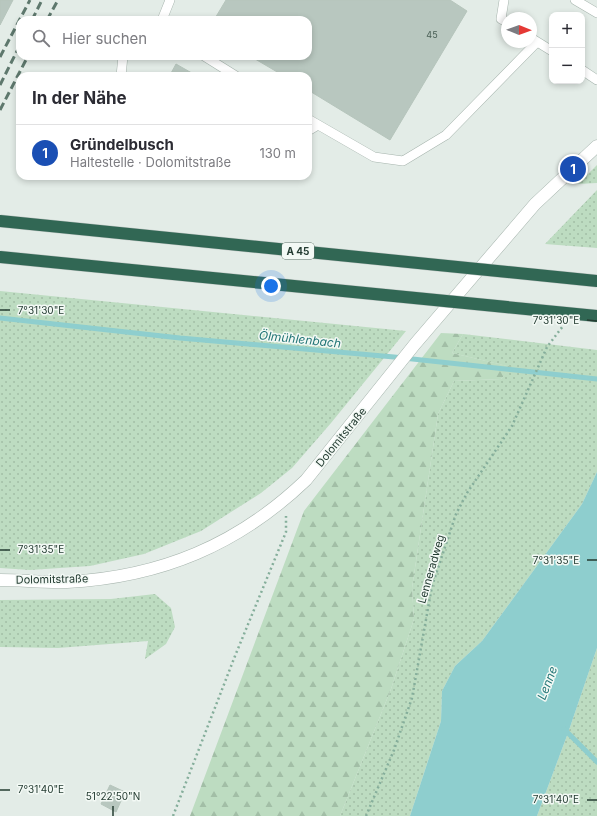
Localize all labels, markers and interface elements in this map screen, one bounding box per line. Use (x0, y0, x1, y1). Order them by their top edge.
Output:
north arrow (501, 12, 537, 48)
map controls (549, 12, 585, 84)
button: + (549, 12, 585, 48)
search box (16, 16, 312, 60)
icon: search (30, 27, 52, 49)
text: Hier suchen (62, 29, 147, 48)
house number: 45 (426, 29, 438, 40)
button: − (549, 48, 585, 84)
text: In der Nähe (32, 88, 127, 108)
text: Gründelbusch (70, 135, 174, 154)
text: 1 (42, 145, 48, 161)
text: 130 m (259, 145, 296, 161)
text: Haltestelle · Dolomitstraße (70, 154, 231, 170)
pin: 1 (560, 154, 586, 184)
road number: A 45 (282, 243, 314, 259)
your location (261, 276, 281, 296)
text: 7°31'30"E (18, 304, 64, 316)
text: 7°31'30"E (533, 314, 579, 326)
water label: Ölmühlenbach (258, 327, 342, 351)
street label: Dolomitstraße (313, 404, 369, 470)
street label: Lenneradweg (414, 533, 448, 605)
text: 7°31'35"E (18, 543, 64, 555)
text: 7°31'35"E (533, 554, 579, 566)
street label: Dolomitstraße (16, 571, 88, 587)
water label: Lenne (534, 664, 560, 702)
text: 7°31'40"E (18, 783, 64, 795)
text: 51°22'50"N (86, 790, 140, 802)
text: 7°31'40"E (533, 793, 579, 805)

